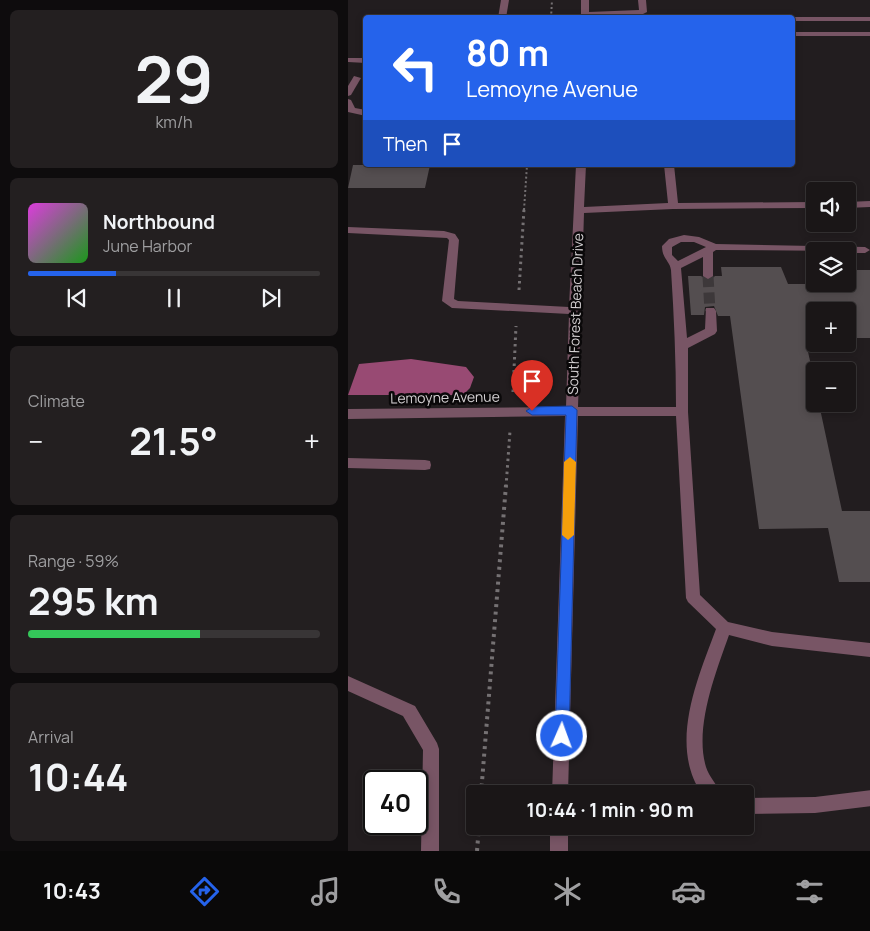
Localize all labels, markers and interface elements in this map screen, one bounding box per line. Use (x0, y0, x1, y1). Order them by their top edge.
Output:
text: 80 m (466, 29, 549, 77)
text: 29 (134, 34, 214, 123)
icon: left (383, 35, 448, 100)
text: Lemoyne Avenue (466, 74, 638, 104)
text: km/h (155, 111, 193, 133)
icon: arrive (438, 130, 466, 158)
text: Then (383, 131, 428, 157)
map controls (806, 182, 856, 412)
button: sound (806, 182, 856, 232)
text: Northbound (103, 209, 215, 235)
street label: South Forest Beach Drive (563, 233, 587, 395)
text: June Harbor (103, 235, 192, 257)
button: layers (806, 242, 856, 292)
icon: previous (63, 284, 91, 312)
icon: pause (160, 284, 188, 312)
icon: next (257, 284, 285, 312)
button: + (806, 302, 856, 352)
pin (511, 360, 553, 411)
button: − (806, 362, 856, 412)
icon: arrive (518, 367, 546, 395)
street label: Lemoyne Avenue (390, 387, 500, 407)
text: Climate (28, 390, 85, 412)
text: 21.5° (129, 414, 218, 466)
text: − (28, 422, 43, 460)
text: + (304, 422, 320, 460)
text: Range · 59% (28, 550, 119, 572)
text: 295 km (28, 574, 159, 626)
position arrow (535, 709, 587, 761)
text: Arrival (28, 726, 74, 748)
text: 10:44 (28, 750, 128, 802)
speed limit sign: 40 (363, 770, 428, 835)
text: 10:44 · 1 min · 90 m (526, 797, 694, 823)
icon: directions (187, 874, 222, 909)
icon: music (308, 874, 343, 909)
icon: phone (429, 874, 464, 909)
icon: climate (550, 874, 585, 909)
icon: car (671, 874, 706, 909)
icon: filters (792, 874, 827, 909)
text: 10:43 (43, 876, 101, 906)

